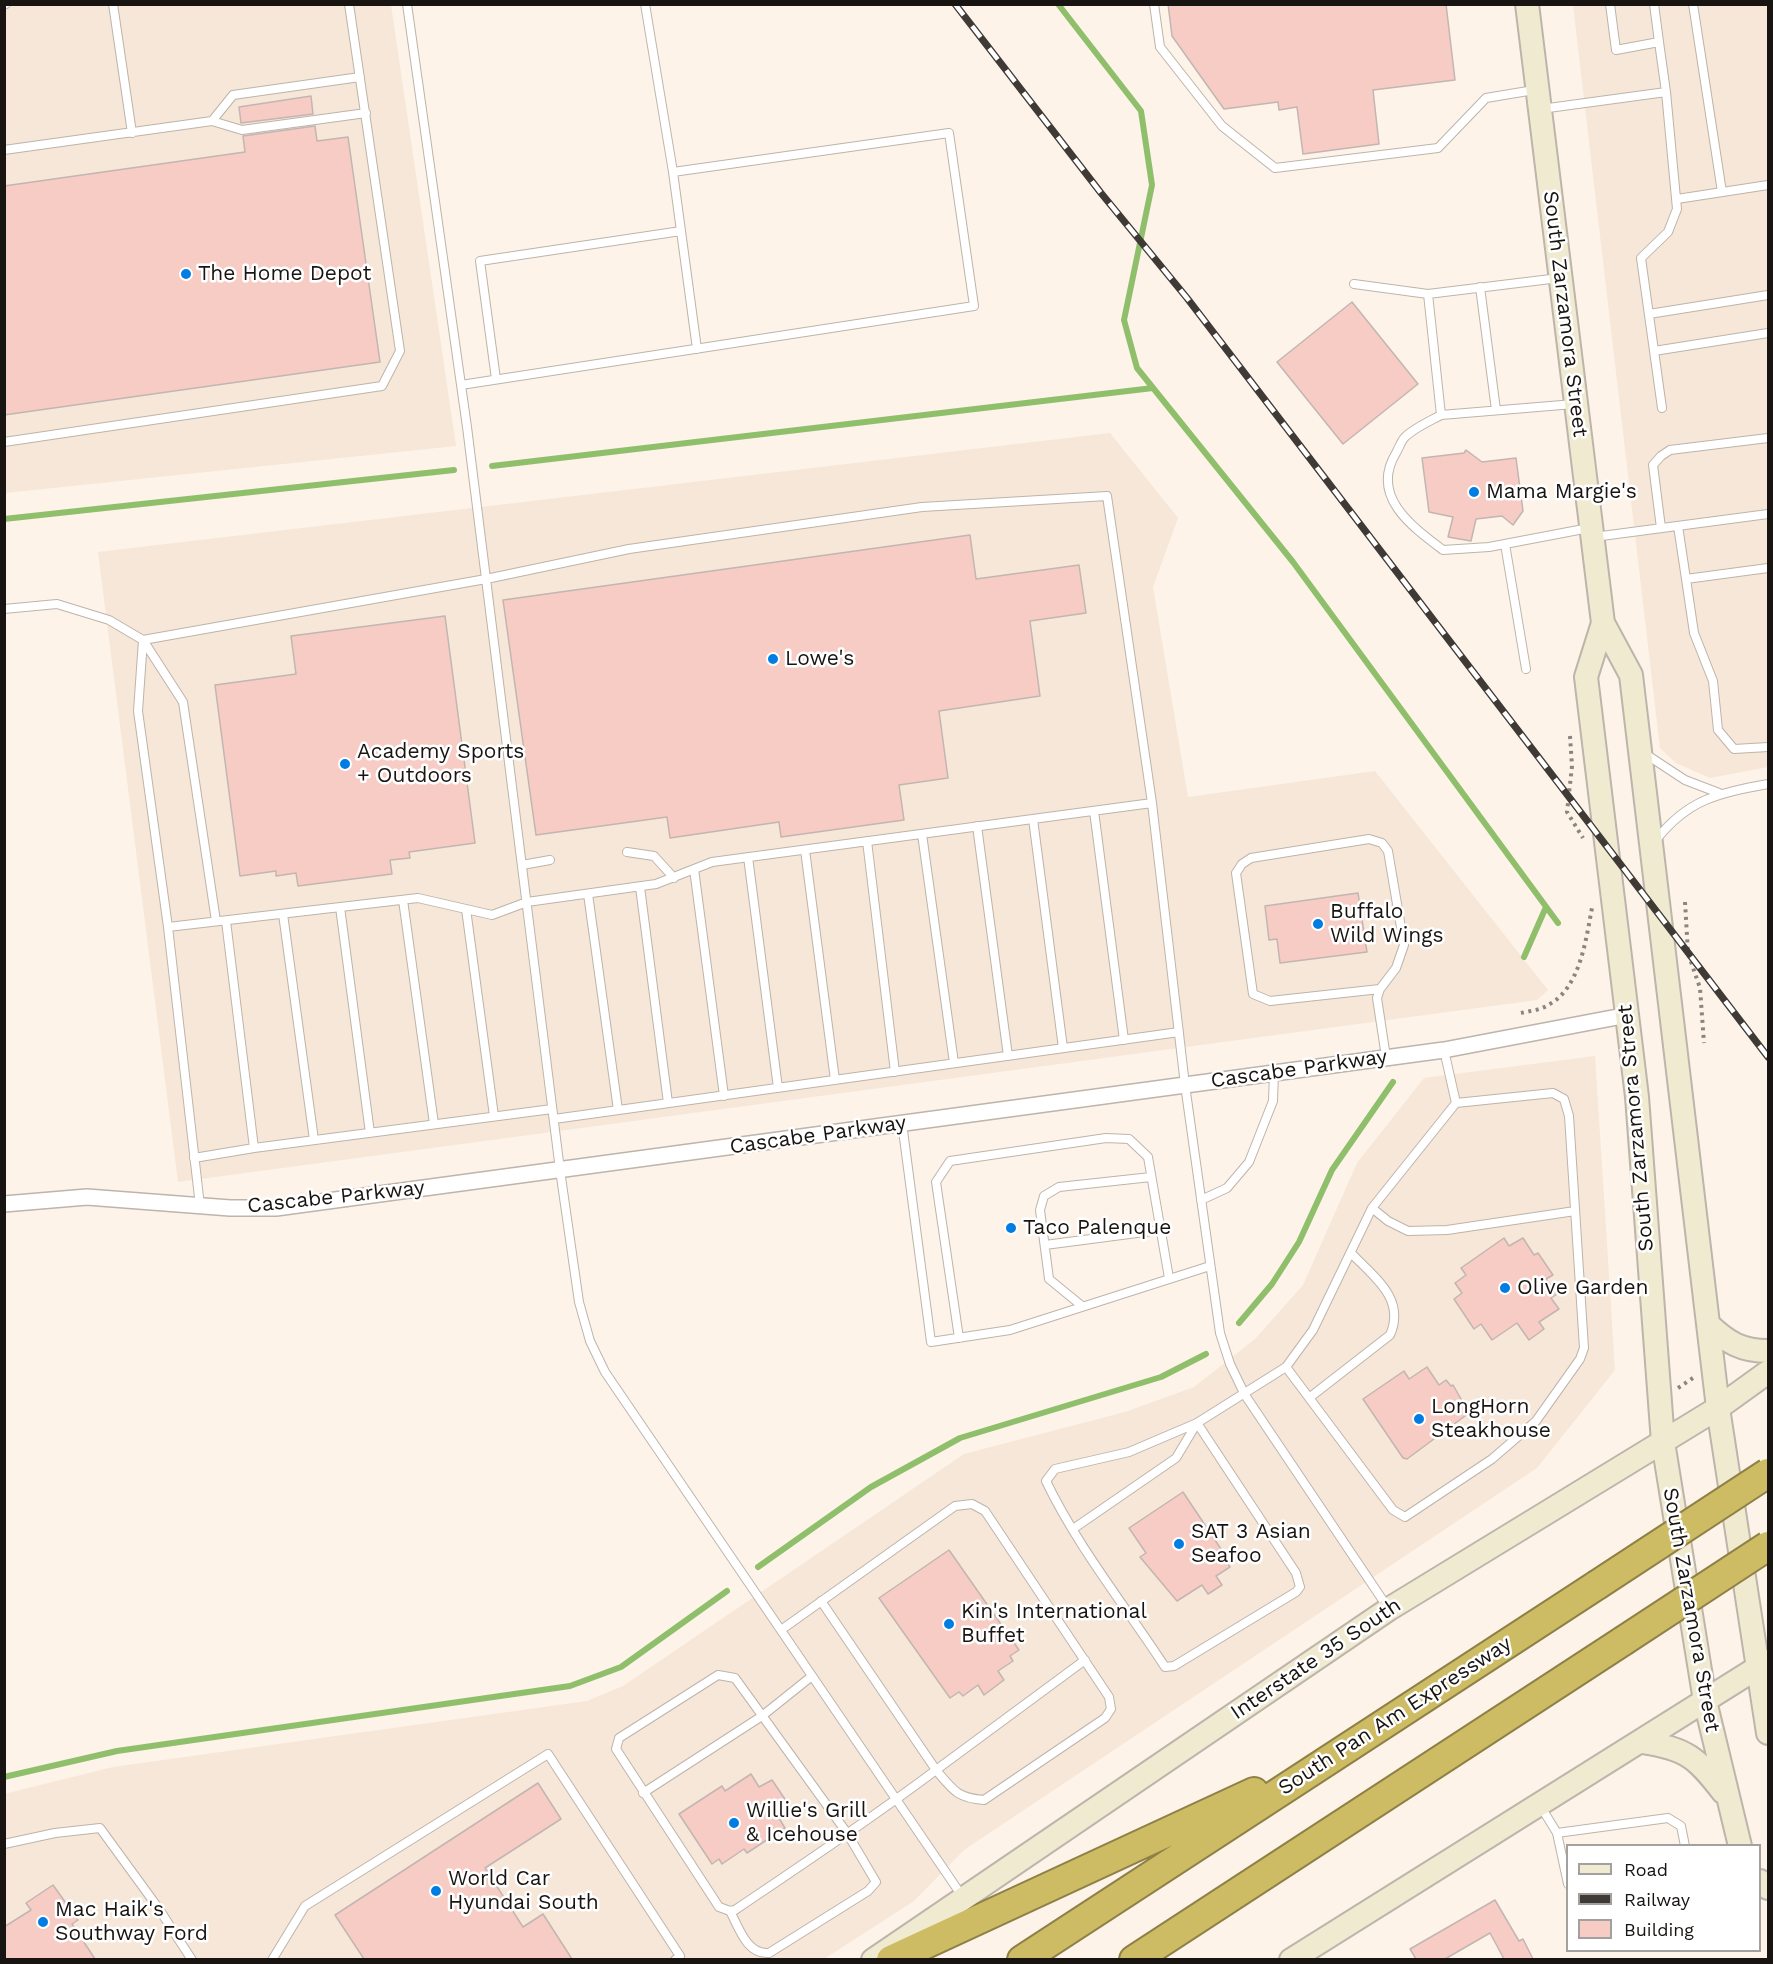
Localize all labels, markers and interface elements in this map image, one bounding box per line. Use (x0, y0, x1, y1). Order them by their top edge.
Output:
street label: South Zarzamora Street (1537, 189, 1593, 439)
place label: The Home Depot (198, 261, 371, 287)
marker: The Home Depot (179, 267, 193, 281)
place label: Mama Margie's (1486, 479, 1637, 505)
marker: Mama Margie's (1467, 485, 1481, 499)
place label: Lowe's (785, 646, 854, 672)
marker: Lowe's (766, 652, 780, 666)
place label: Academy Sports + Outdoors (357, 739, 524, 789)
marker: Academy Sports + Outdoors (338, 757, 352, 771)
place label: Buffalo Wild Wings (1330, 899, 1444, 949)
marker: Buffalo Wild Wings (1311, 917, 1325, 931)
street label: South Zarzamora Street (1613, 1003, 1659, 1253)
street label: Cascabe Parkway (1209, 1044, 1389, 1094)
street label: Cascabe Parkway (728, 1110, 908, 1160)
street label: Cascabe Parkway (246, 1175, 426, 1219)
place label: Taco Palenque (1023, 1215, 1171, 1241)
marker: Taco Palenque (1004, 1221, 1018, 1235)
place label: Olive Garden (1517, 1275, 1649, 1301)
marker: Olive Garden (1498, 1281, 1512, 1295)
place label: LongHorn Steakhouse (1431, 1394, 1551, 1444)
marker: LongHorn Steakhouse (1412, 1412, 1426, 1426)
street label: South Zarzamora Street (1657, 1486, 1725, 1734)
place label: SAT 3 Asian Seafoo (1191, 1519, 1311, 1569)
marker: SAT 3 Asian Seafoo (1172, 1537, 1186, 1551)
street label: Interstate 35 South (1226, 1593, 1406, 1725)
place label: Kin's International Buffet (961, 1599, 1147, 1649)
marker: Kin's International Buffet (942, 1617, 956, 1631)
street label: South Pan Am Expressway (1274, 1631, 1516, 1801)
place label: Willie's Grill & Icehouse (746, 1798, 867, 1848)
marker: Willie's Grill & Icehouse (727, 1816, 741, 1830)
legend (1566, 1844, 1761, 1952)
text: Road (1624, 1859, 1668, 1880)
place label: World Car Hyundai South (448, 1866, 599, 1916)
marker: World Car Hyundai South (429, 1884, 443, 1898)
text: Railway (1624, 1889, 1690, 1910)
place label: Mac Haik's Southway Ford (55, 1897, 208, 1947)
marker: Mac Haik's Southway Ford (36, 1915, 50, 1929)
text: Building (1624, 1919, 1694, 1940)

